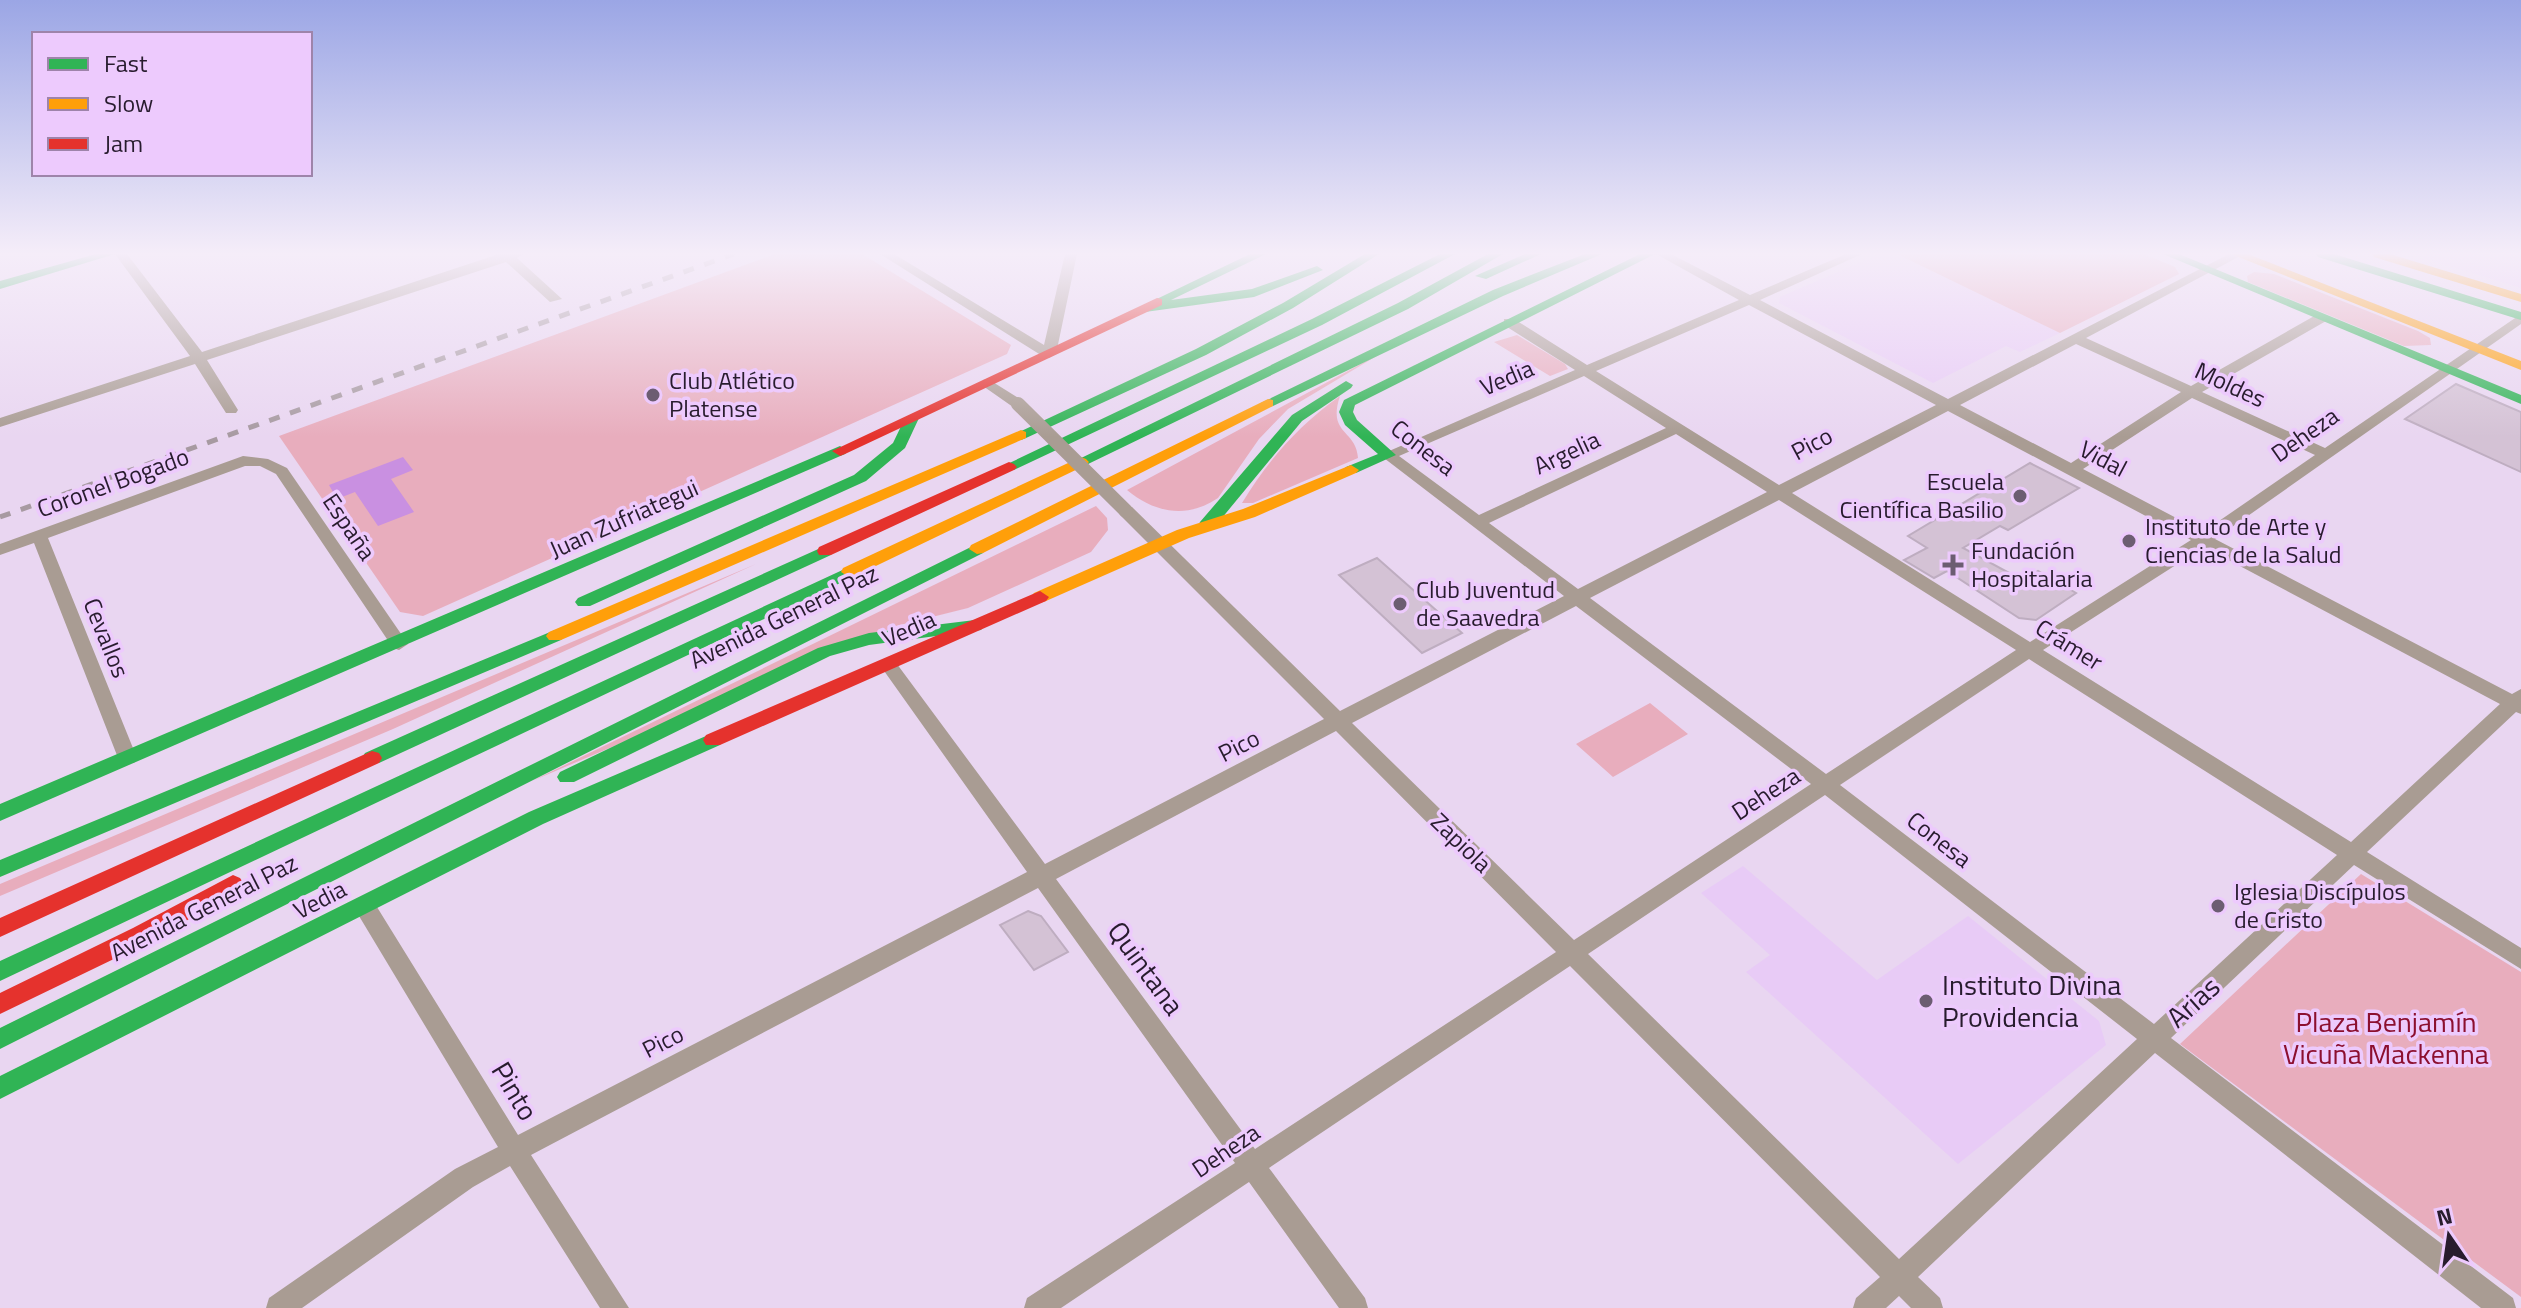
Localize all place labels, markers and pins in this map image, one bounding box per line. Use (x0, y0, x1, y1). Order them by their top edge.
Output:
place label: Club Atlético Platense (669, 362, 795, 426)
marker: Club Atlético Platense (644, 386, 662, 404)
place label: Escuela Científica Basilio (1839, 463, 2004, 527)
marker: Escuela Científica Basilio (2011, 487, 2029, 505)
place label: Instituto de Arte y Ciencias de la Salud (2145, 508, 2341, 572)
place label: Fundación Hospitalaria (1971, 532, 2092, 596)
marker: Instituto de Arte y Ciencias de la Salud (2120, 532, 2138, 550)
marker: Fundación Hospitalaria (1942, 554, 1964, 576)
place label: Club Juventud de Saavedra (1416, 571, 1555, 635)
marker: Club Juventud de Saavedra (1391, 595, 1409, 613)
place label: Iglesia Discípulos de Cristo (2234, 873, 2406, 937)
marker: Iglesia Discípulos de Cristo (2209, 897, 2227, 915)
place label: Instituto Divina Providencia (1942, 963, 2121, 1038)
marker: Instituto Divina Providencia (1917, 992, 1935, 1010)

